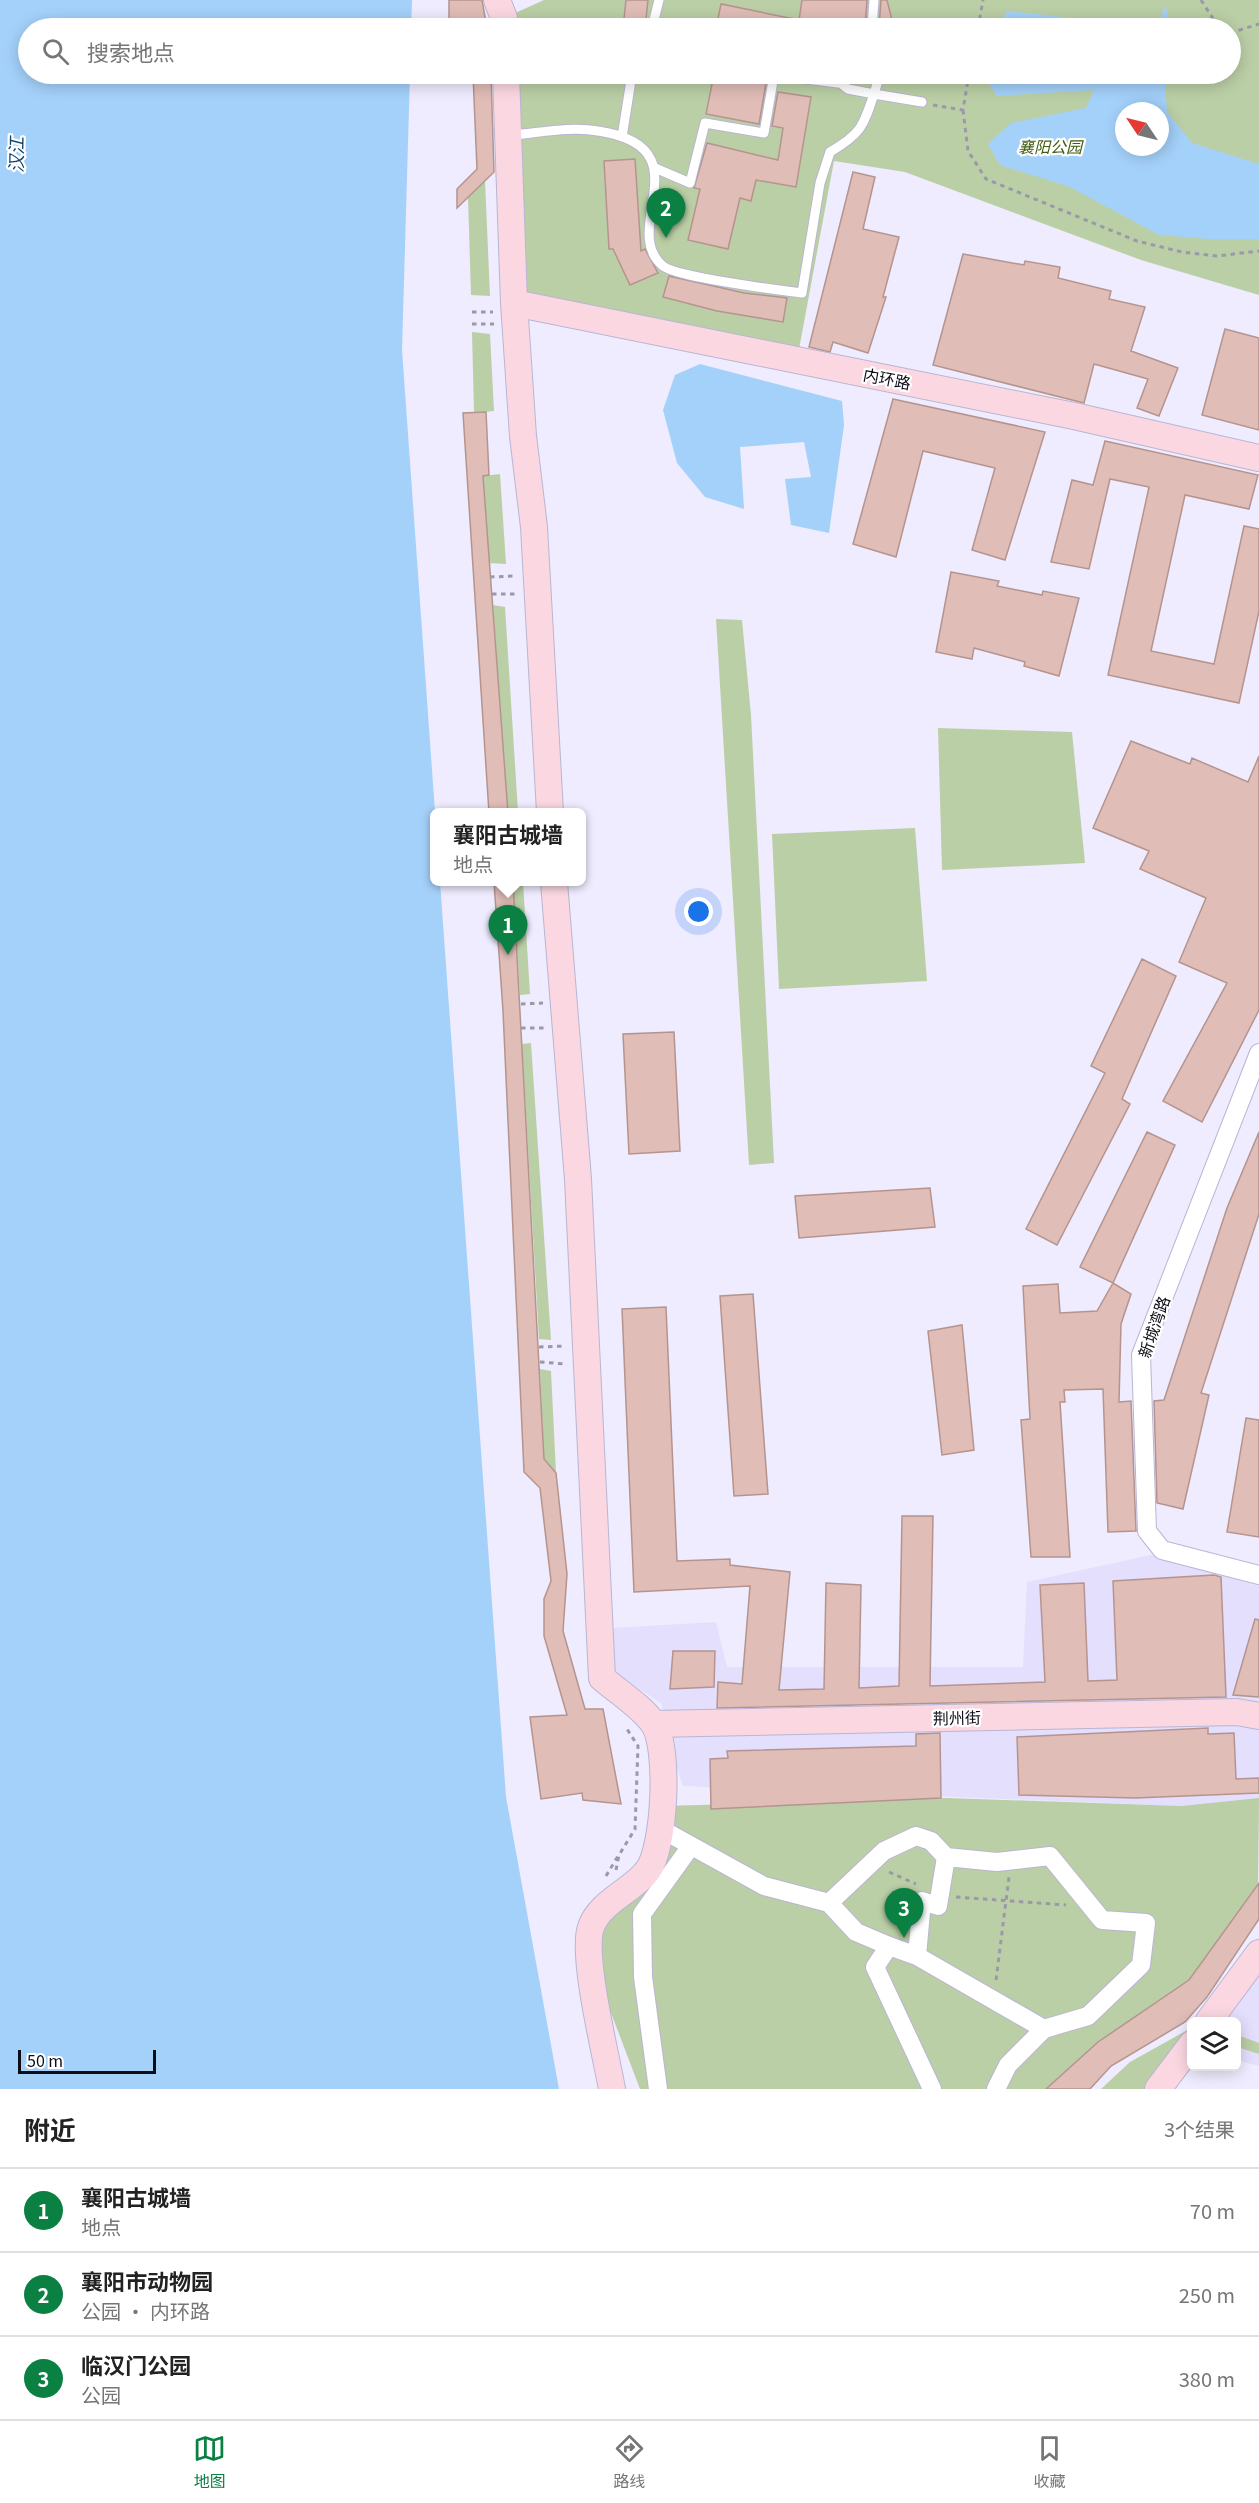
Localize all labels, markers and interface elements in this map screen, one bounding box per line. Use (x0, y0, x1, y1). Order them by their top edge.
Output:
search box (18, 18, 1241, 84)
icon: search (39, 35, 72, 68)
text: 搜索地点 (87, 35, 175, 67)
north arrow (1115, 102, 1169, 156)
park label: 襄阳公园 (1018, 134, 1084, 158)
water label: 汉江 (2, 135, 28, 173)
pin: 2 (646, 188, 686, 238)
street label: 内环路 (861, 362, 913, 394)
popup (430, 808, 586, 886)
text: 襄阳古城墙 (453, 817, 563, 849)
text: 地点 (453, 849, 493, 878)
your location (684, 897, 713, 926)
pin: 1 (488, 906, 528, 955)
street label: 新城湾路 (1131, 1293, 1175, 1361)
street label: 荆州街 (933, 1705, 981, 1729)
pin: 3 (884, 1888, 924, 1938)
map controls (1187, 2017, 1241, 2071)
button: layers (1187, 2017, 1241, 2071)
scale bar (18, 2047, 156, 2074)
text: 50 m (27, 2048, 63, 2072)
text: 附近 (24, 2110, 76, 2147)
text: 3个结果 (1164, 2114, 1235, 2143)
text: 襄阳古城墙 (81, 2180, 191, 2212)
text: 1 (38, 2196, 49, 2225)
text: 70 m (1190, 2196, 1235, 2225)
text: 地点 (81, 2212, 121, 2241)
text: 襄阳市动物园 (81, 2264, 213, 2296)
text: 2 (38, 2280, 49, 2309)
text: 250 m (1179, 2280, 1235, 2309)
text: 公园 · 内环路 (81, 2296, 210, 2325)
text: 临汉门公园 (81, 2348, 191, 2380)
text: 3 (38, 2364, 49, 2393)
text: 380 m (1179, 2364, 1235, 2393)
text: 公园 (81, 2380, 121, 2409)
tab: 地图 (193, 2432, 226, 2492)
tab: 路线 (613, 2432, 646, 2492)
tab: 收藏 (1033, 2432, 1066, 2492)

